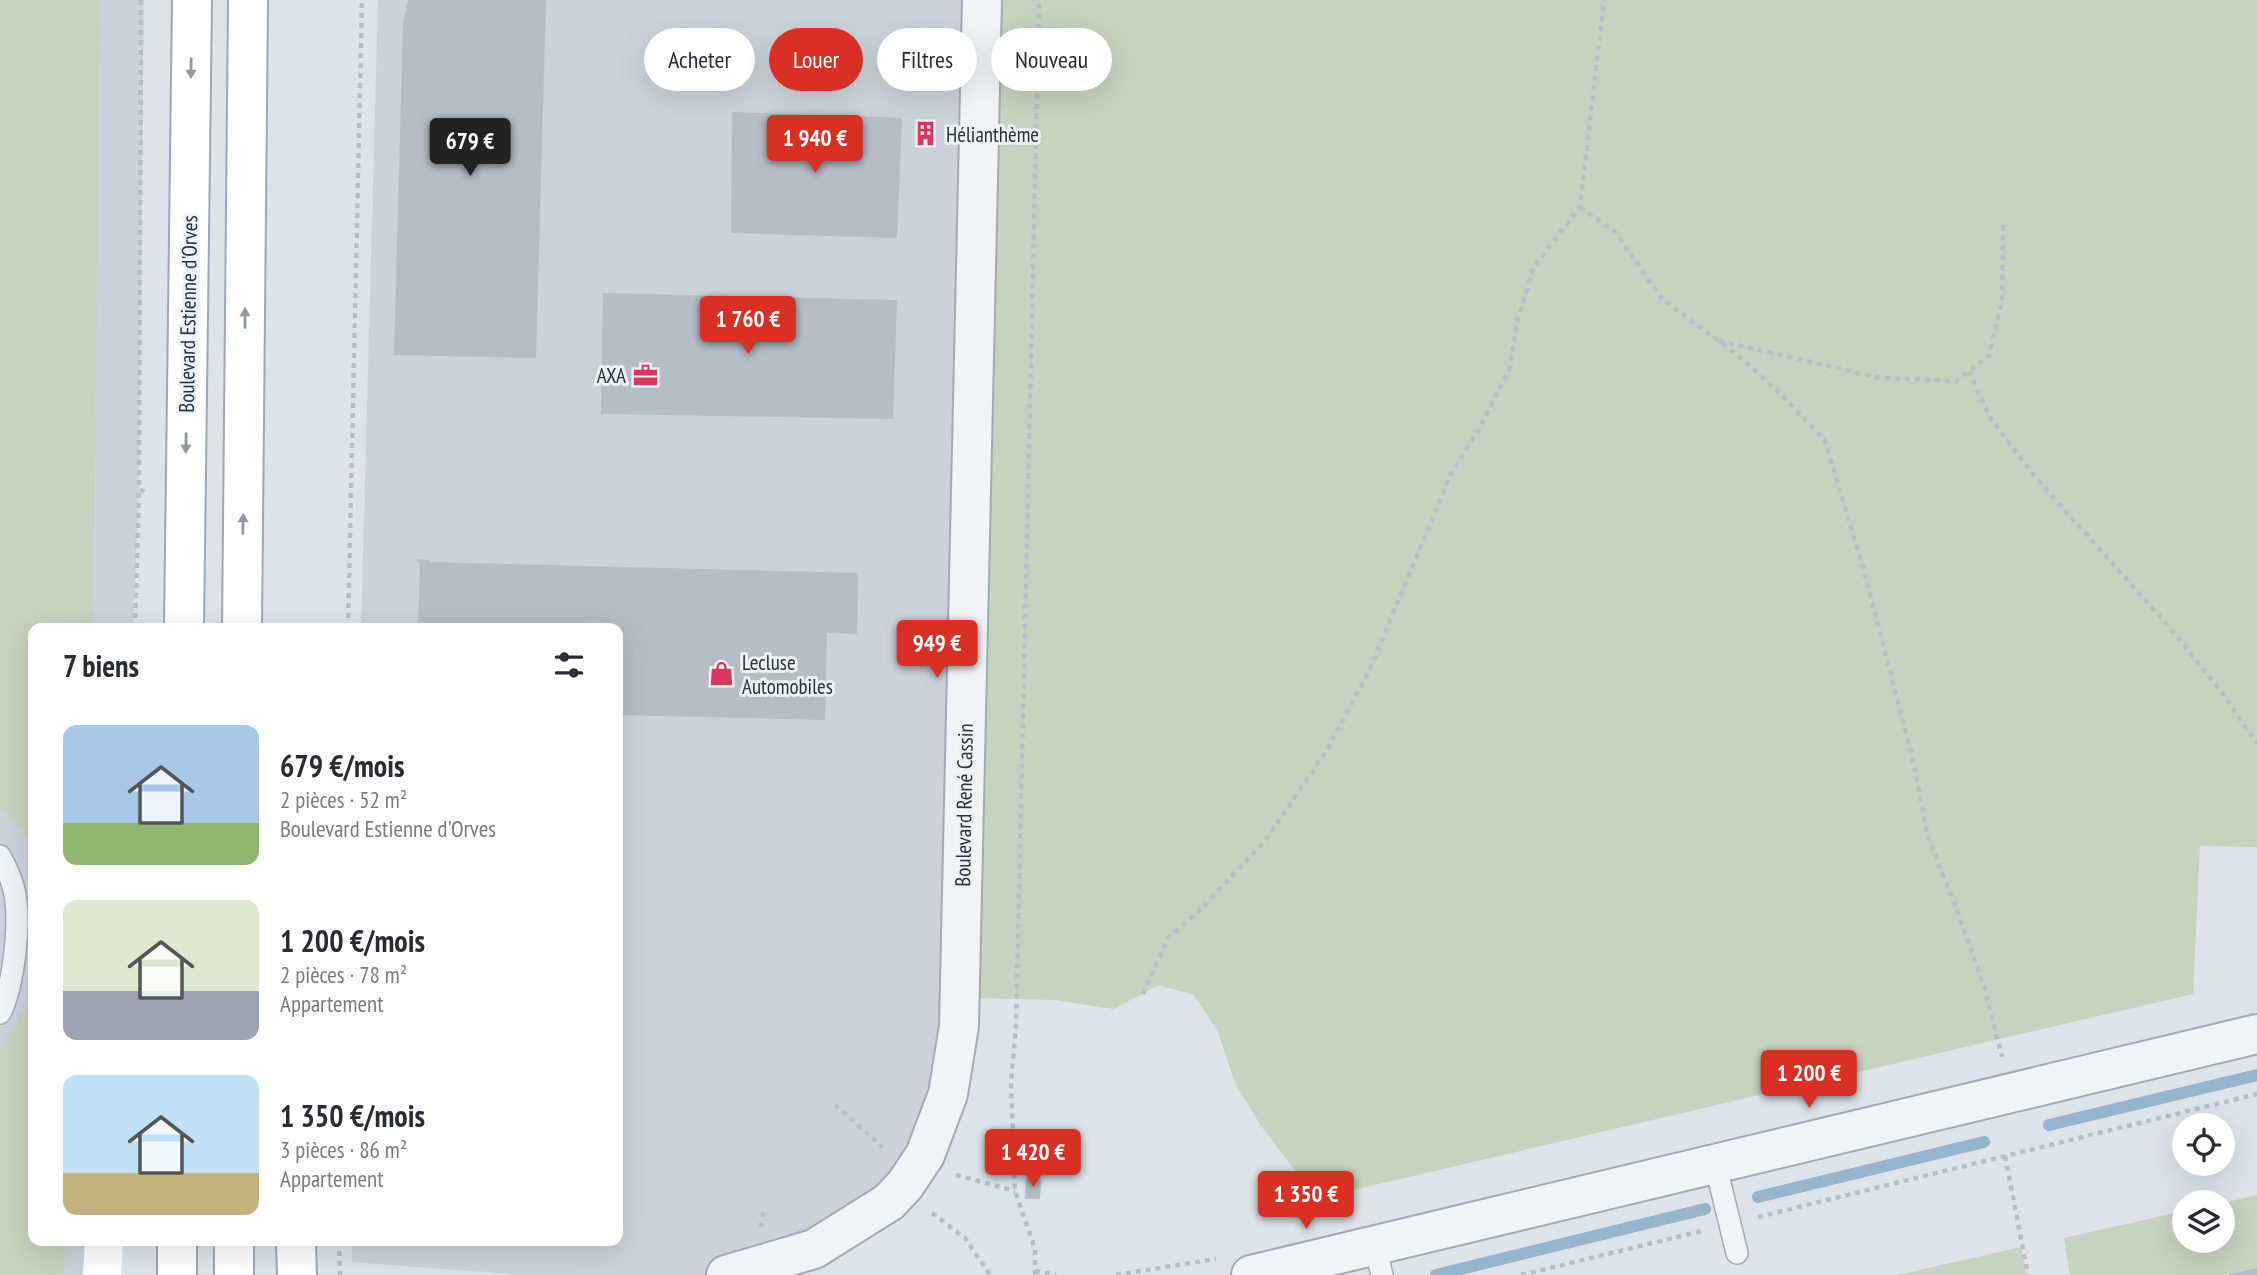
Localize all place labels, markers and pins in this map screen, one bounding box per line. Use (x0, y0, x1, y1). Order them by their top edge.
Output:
pin: 1 940 € (750, 116, 880, 175)
pin: 679 € (421, 118, 519, 178)
building icon: Hélianthème (912, 120, 940, 148)
place label: Hélianthème (946, 121, 1039, 148)
pin: 1 760 € (683, 296, 813, 356)
office icon: AXA (632, 361, 660, 389)
place label: AXA (597, 362, 626, 389)
pin: 949 € (888, 620, 986, 680)
place label: Lecluse Automobiles (742, 649, 833, 700)
shop icon: Lecluse Automobiles (708, 660, 736, 688)
pin: 1 200 € (1744, 1050, 1874, 1110)
pin: 1 420 € (968, 1130, 1098, 1189)
pin: 1 350 € (1241, 1172, 1371, 1231)

